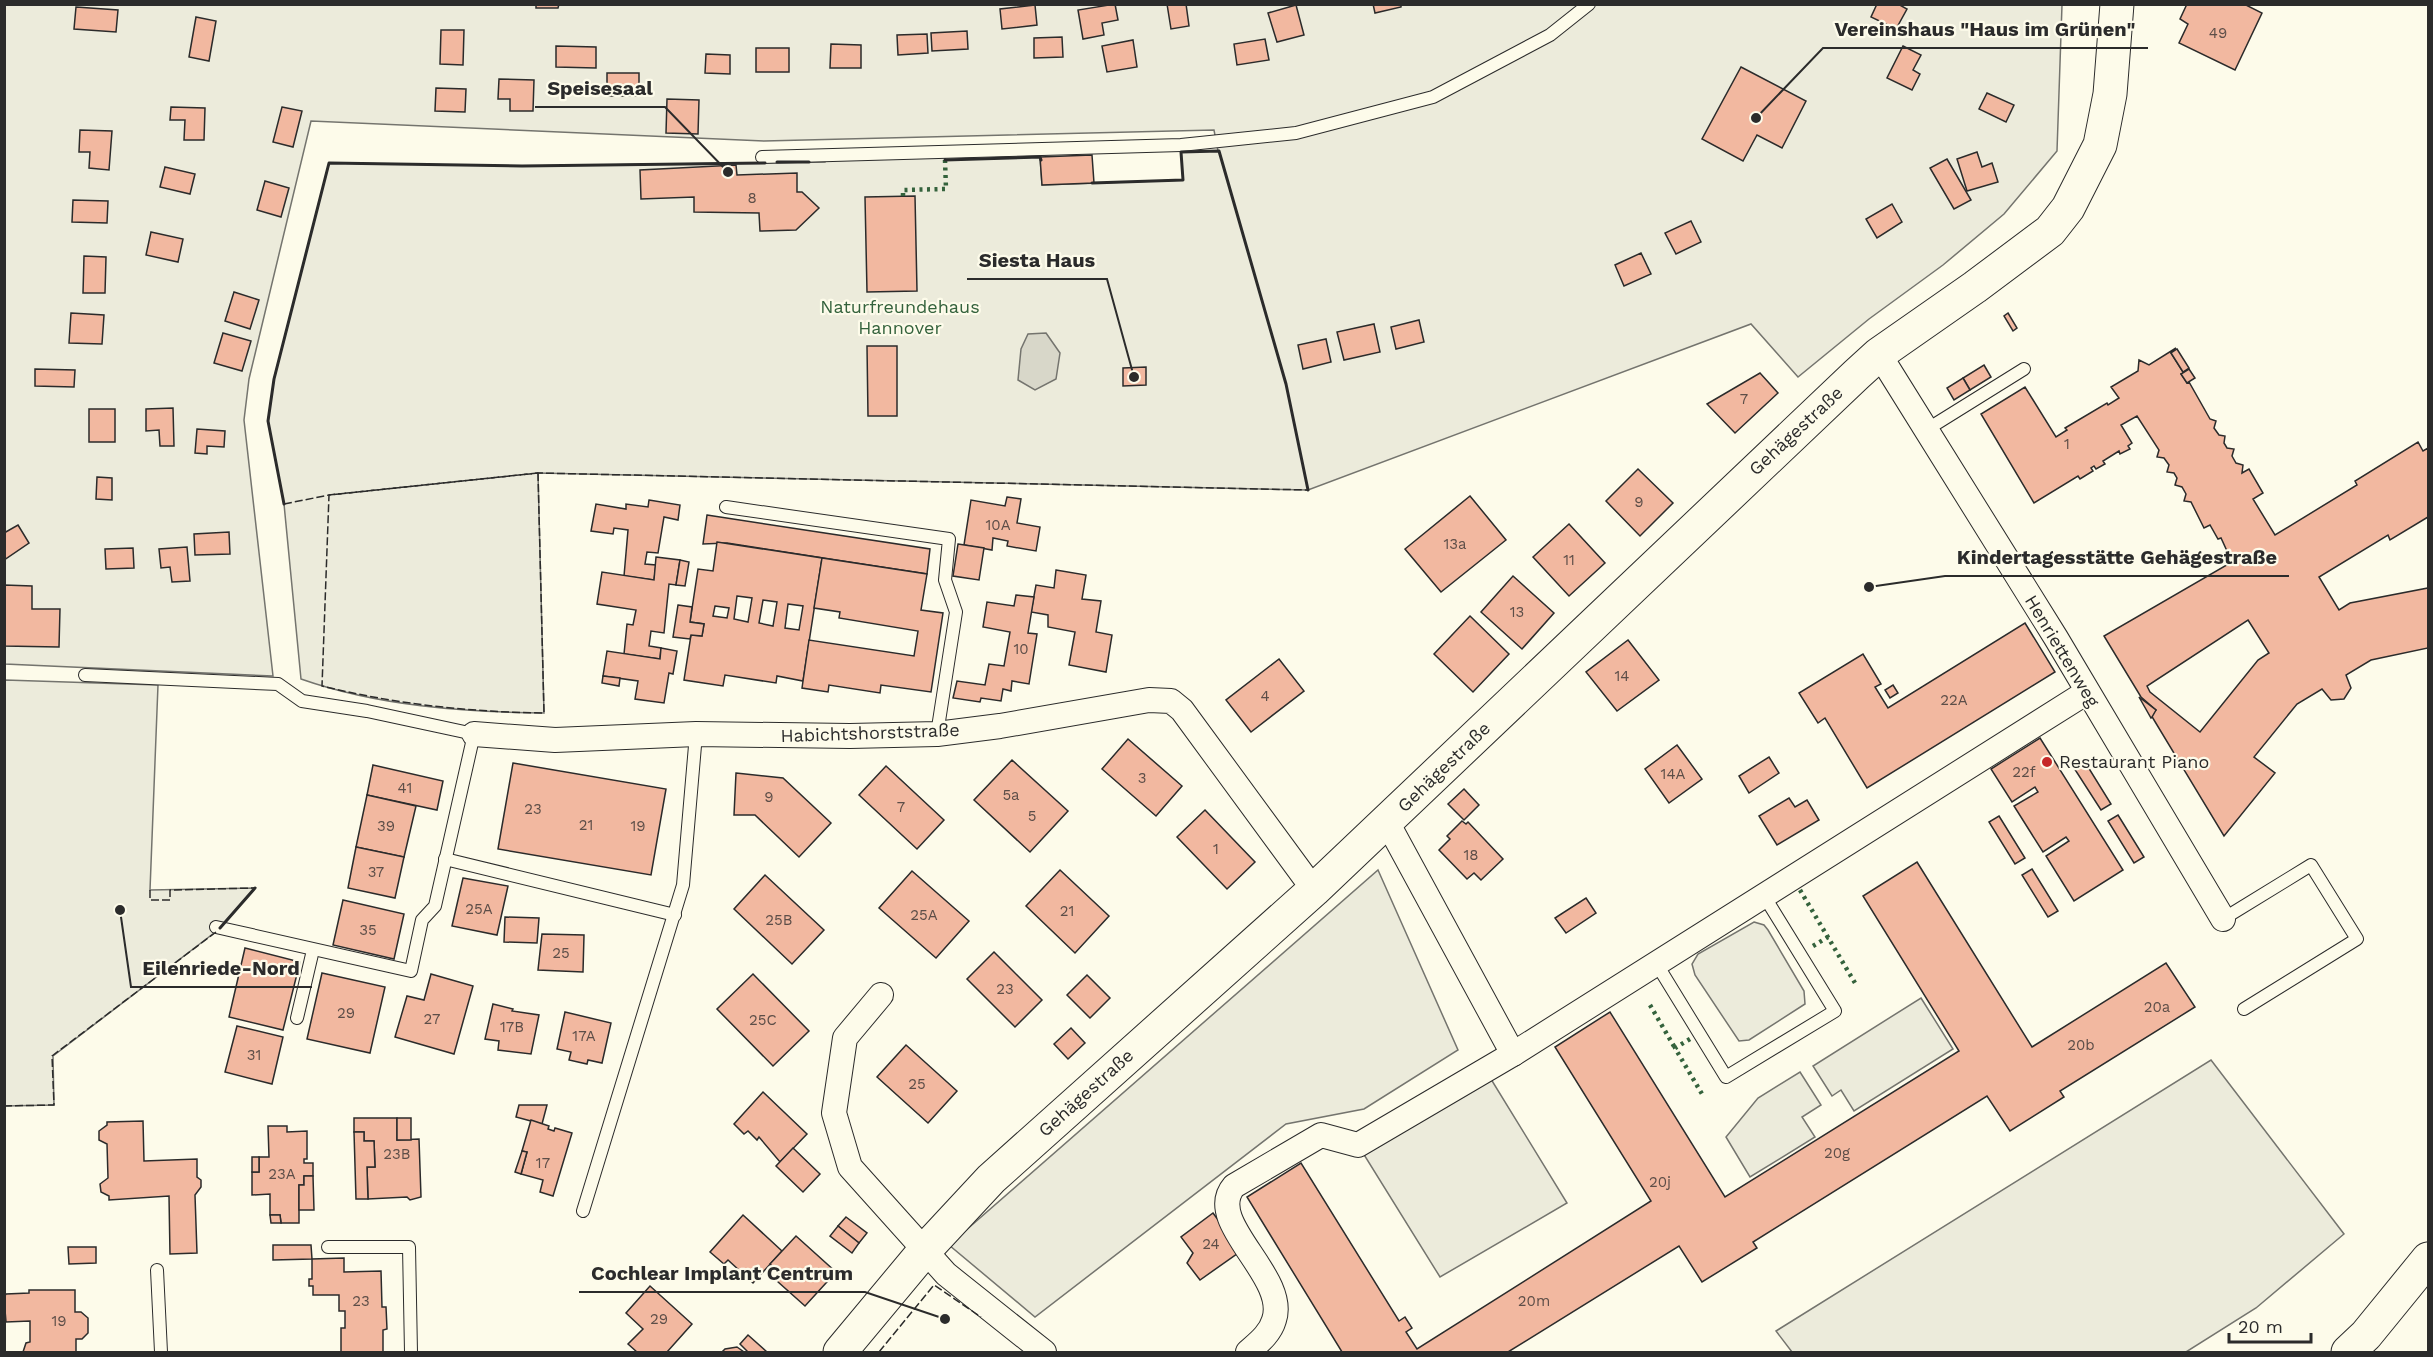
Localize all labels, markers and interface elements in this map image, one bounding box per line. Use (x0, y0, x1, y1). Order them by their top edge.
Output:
callout: Vereinshaus "Haus im Grünen" (1823, 10, 2148, 48)
text: Vereinshaus "Haus im Grünen" (1835, 17, 2135, 41)
house number: 49 (2209, 24, 2227, 42)
callout: Speisesaal (535, 69, 665, 107)
text: Speisesaal (547, 76, 653, 100)
house number: 8 (747, 189, 757, 207)
callout: Siesta Haus (967, 241, 1107, 279)
text: Siesta Haus (979, 248, 1096, 272)
park label: Naturfreundehaus Hannover (820, 296, 980, 338)
street label: Gehägestraße (1744, 382, 1847, 479)
house number: 7 (1740, 390, 1748, 408)
house number: 1 (2064, 435, 2070, 453)
house number: 9 (1634, 493, 1644, 511)
house number: 10A (985, 516, 1011, 534)
house number: 13a (1443, 535, 1467, 553)
callout: Kindertagesstätte Gehägestraße (1945, 538, 2289, 576)
text: Kindertagesstätte Gehägestraße (1957, 545, 2277, 569)
house number: 11 (1563, 551, 1575, 569)
street label: Henriettenweg (2021, 591, 2104, 711)
house number: 13 (1510, 603, 1524, 621)
house number: 10 (1013, 640, 1029, 658)
house number: 14 (1614, 667, 1630, 685)
house number: 4 (1260, 687, 1270, 705)
house number: 22A (1940, 691, 1968, 709)
street label: Gehägestraße (1393, 717, 1494, 816)
street label: Habichtshorststraße (780, 719, 960, 746)
place label: Restaurant Piano (2059, 751, 2209, 772)
marker: Restaurant Piano (2040, 755, 2054, 769)
house number: 22f (2012, 763, 2036, 781)
house number: 14A (1661, 765, 1686, 783)
house number: 3 (1138, 769, 1146, 787)
house number: 41 (398, 779, 412, 797)
house number: 5a (1002, 786, 1020, 804)
house number: 9 (764, 788, 774, 806)
house number: 7 (897, 798, 905, 816)
house number: 23 (524, 800, 542, 818)
house number: 5 (1028, 807, 1036, 825)
house number: 21 (579, 816, 593, 834)
house number: 39 (377, 817, 395, 835)
house number: 19 (630, 817, 646, 835)
house number: 1 (1213, 840, 1219, 858)
house number: 18 (1463, 846, 1479, 864)
house number: 37 (368, 863, 384, 881)
house number: 25A (465, 900, 493, 918)
house number: 21 (1060, 902, 1074, 920)
house number: 25A (910, 906, 938, 924)
house number: 25B (765, 911, 793, 929)
house number: 35 (359, 921, 377, 939)
house number: 25 (552, 944, 570, 962)
callout: Eilenriede-Nord (131, 949, 312, 987)
text: Eilenriede-Nord (142, 956, 300, 980)
house number: 23 (996, 980, 1014, 998)
house number: 20a (2144, 998, 2171, 1016)
house number: 29 (337, 1004, 355, 1022)
house number: 27 (424, 1010, 440, 1028)
house number: 25C (749, 1011, 777, 1029)
house number: 17B (500, 1018, 524, 1036)
house number: 17A (572, 1027, 596, 1045)
house number: 20b (2067, 1036, 2095, 1054)
street label: Gehägestraße (1034, 1045, 1137, 1141)
house number: 31 (247, 1046, 261, 1064)
house number: 25 (908, 1075, 926, 1093)
house number: 20g (1824, 1144, 1850, 1162)
house number: 23B (383, 1145, 411, 1163)
house number: 17 (536, 1154, 550, 1172)
house number: 23A (268, 1165, 296, 1183)
house number: 20j (1649, 1173, 1671, 1191)
house number: 24 (1202, 1235, 1220, 1253)
callout: Cochlear Implant Centrum (579, 1254, 865, 1292)
text: Cochlear Implant Centrum (591, 1261, 853, 1285)
house number: 23 (352, 1292, 370, 1310)
house number: 20m (1518, 1292, 1550, 1310)
scale bar (2229, 1306, 2312, 1344)
house number: 29 (650, 1310, 668, 1328)
house number: 19 (51, 1312, 67, 1330)
text: 20 m (2238, 1316, 2283, 1337)

